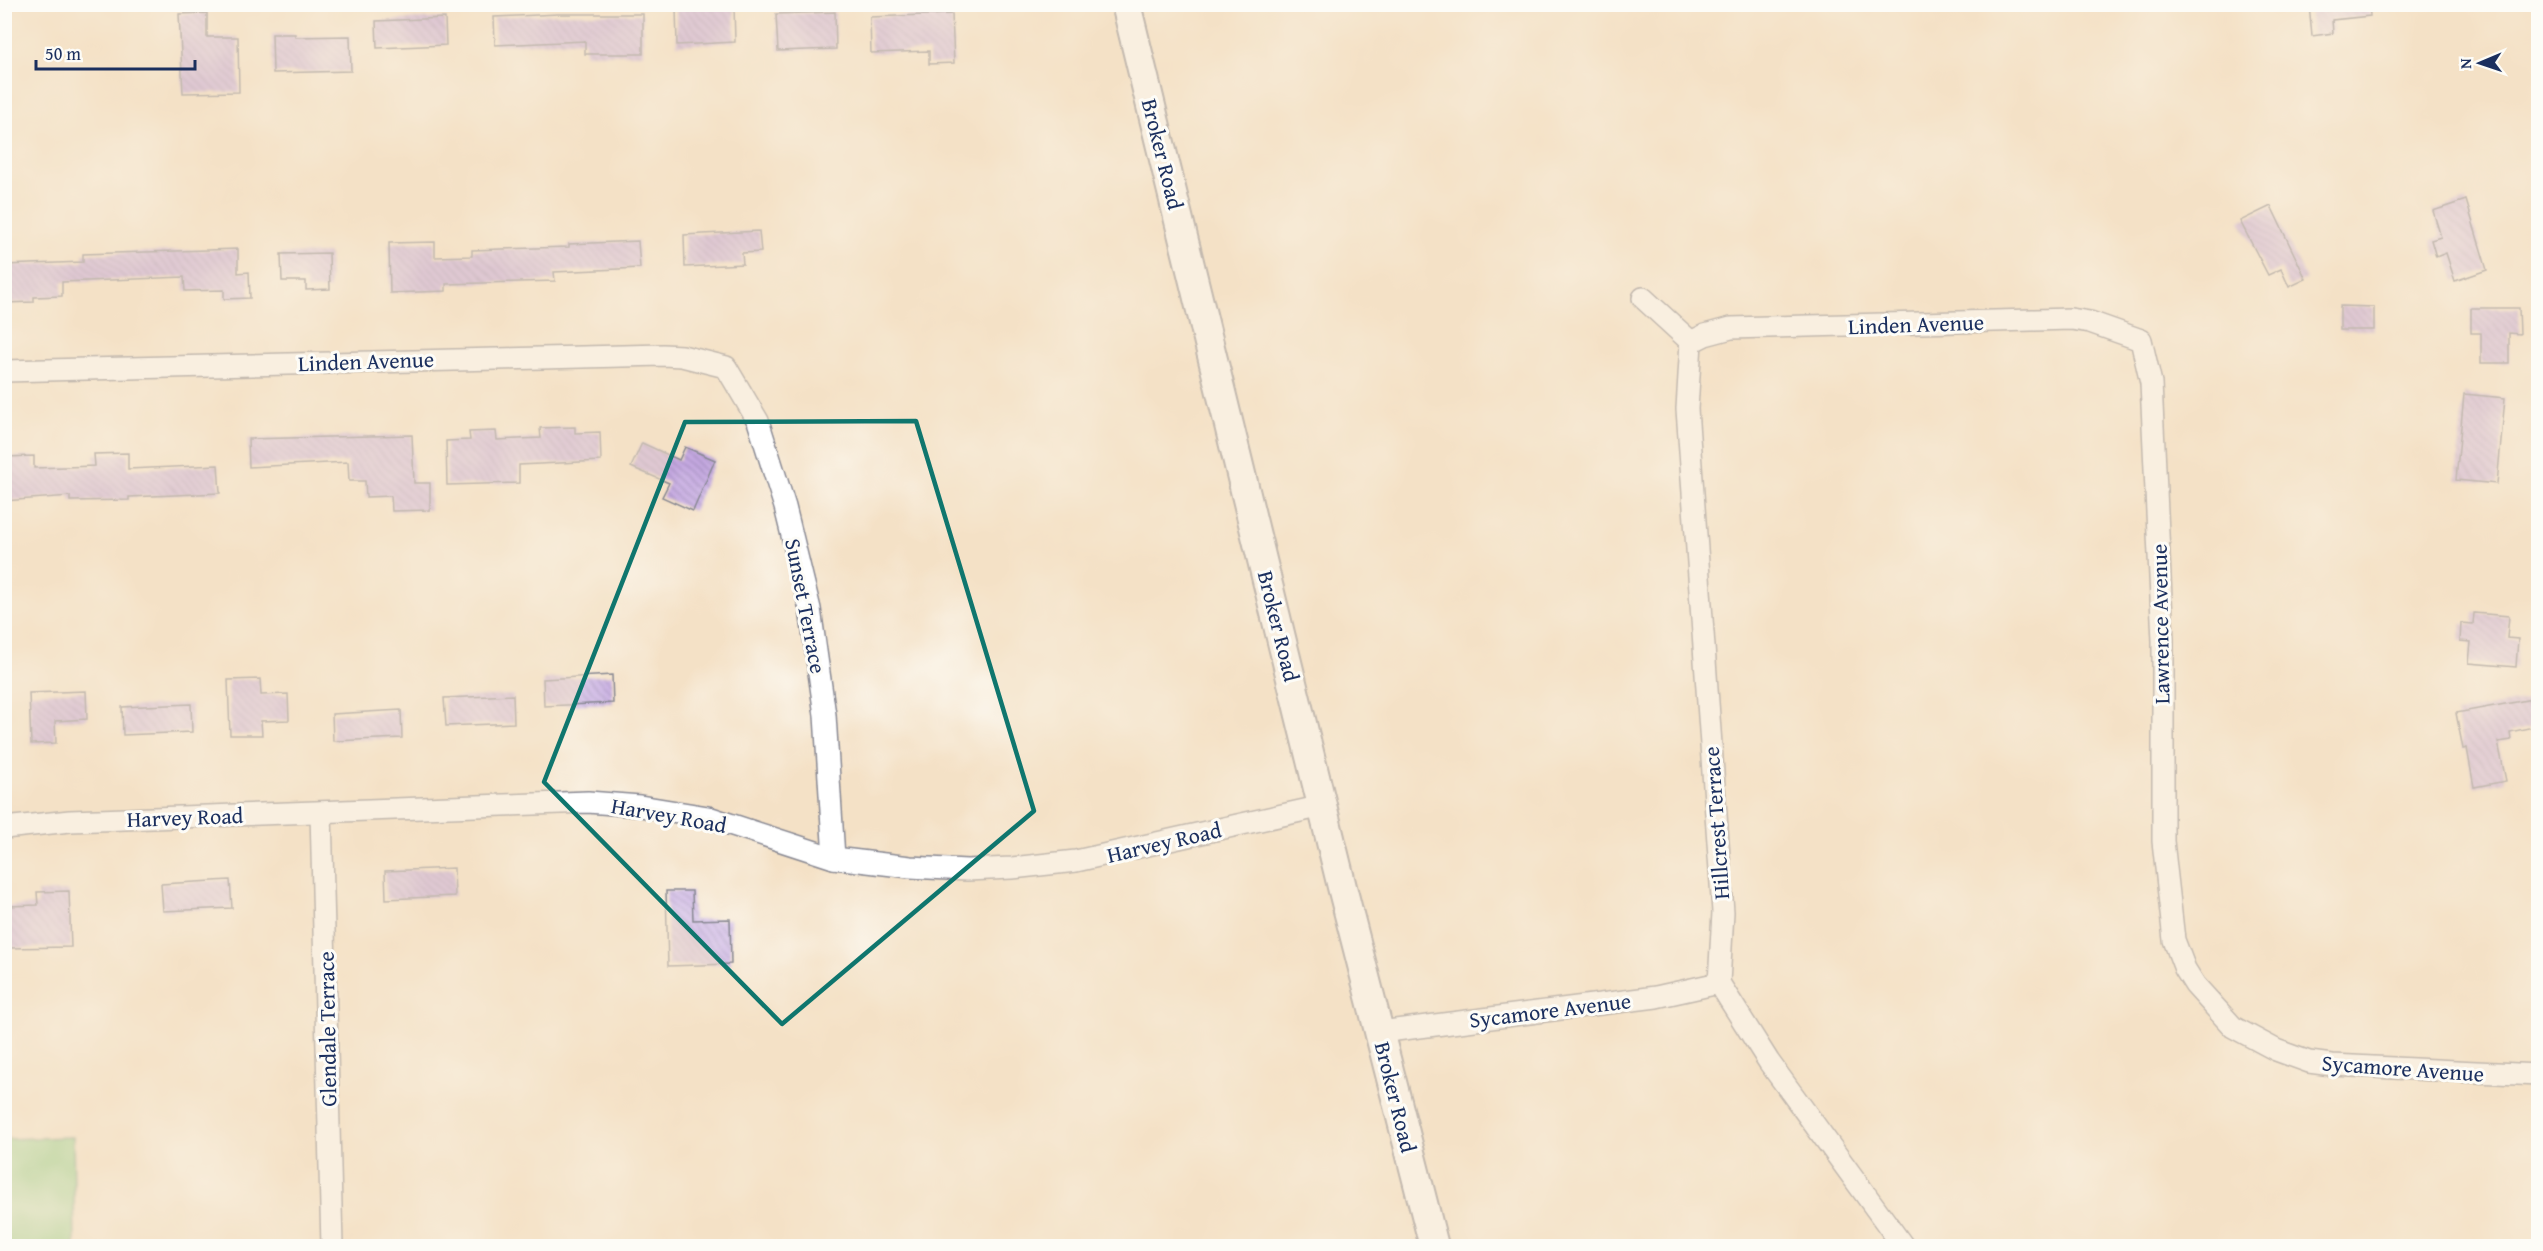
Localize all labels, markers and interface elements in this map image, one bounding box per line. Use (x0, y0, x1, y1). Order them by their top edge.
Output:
scale bar (36, 33, 195, 71)
north arrow (2450, 33, 2510, 93)
text: 50 m (45, 40, 81, 67)
text: N (2453, 57, 2477, 69)
street label: Broker Road (1134, 95, 1192, 213)
street label: Linden Avenue (1847, 306, 1985, 342)
street label: Linden Avenue (297, 343, 435, 379)
street label: Sunset Terrace (777, 536, 835, 676)
street label: Lawrence Avenue (2143, 544, 2177, 704)
street label: Broker Road (1250, 567, 1308, 685)
street label: Hillcrest Terrace (1695, 745, 1737, 901)
street label: Harvey Road (609, 789, 729, 841)
street label: Harvey Road (126, 799, 244, 835)
street label: Harvey Road (1104, 813, 1225, 871)
street label: Glendale Terrace (310, 951, 344, 1107)
street label: Sycamore Avenue (1467, 984, 1633, 1036)
street label: Broker Road (1367, 1038, 1425, 1156)
street label: Sycamore Avenue (2321, 1046, 2485, 1090)

